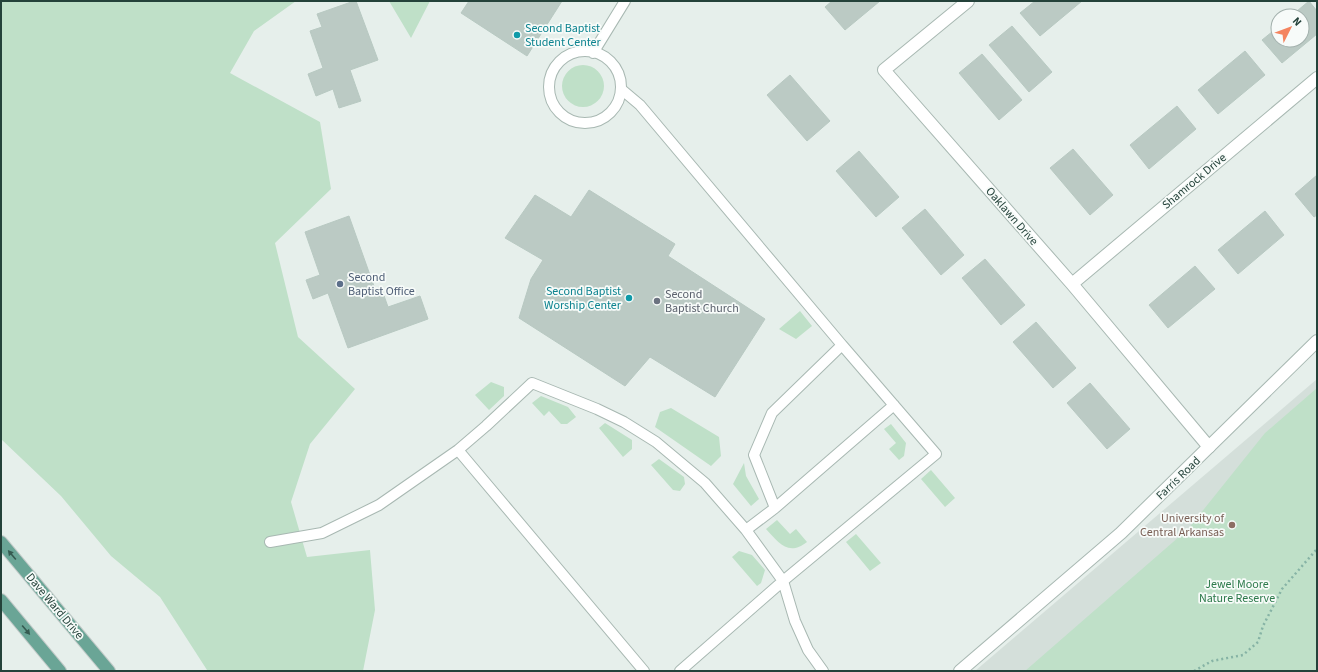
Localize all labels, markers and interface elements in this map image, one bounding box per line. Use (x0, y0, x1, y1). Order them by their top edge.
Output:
north arrow (1270, 8, 1310, 48)
text: N (1289, 14, 1305, 29)
place label: Second Baptist Student Center (525, 20, 602, 51)
marker: Second Baptist Student Center (512, 30, 522, 40)
street label: Shamrock Drive (1158, 149, 1230, 213)
street label: Oaklawn Drive (981, 183, 1042, 249)
place label: Second Baptist Office (348, 269, 415, 300)
marker: Second Baptist Office (335, 279, 345, 289)
place label: Second Baptist Worship Center (544, 283, 622, 314)
place label: Second Baptist Church (665, 286, 739, 317)
marker: Second Baptist Worship Center (624, 293, 634, 303)
marker: Second Baptist Church (652, 296, 662, 306)
street label: Farris Road (1152, 453, 1204, 504)
place label: University of Central Arkansas (1140, 510, 1224, 541)
marker: University of Central Arkansas (1227, 520, 1237, 530)
one-way arrow (8, 549, 16, 560)
street label: Dave Ward Drive (22, 570, 87, 643)
park label: Jewel Moore Nature Reserve (1199, 576, 1275, 607)
one-way arrow (21, 624, 30, 635)

